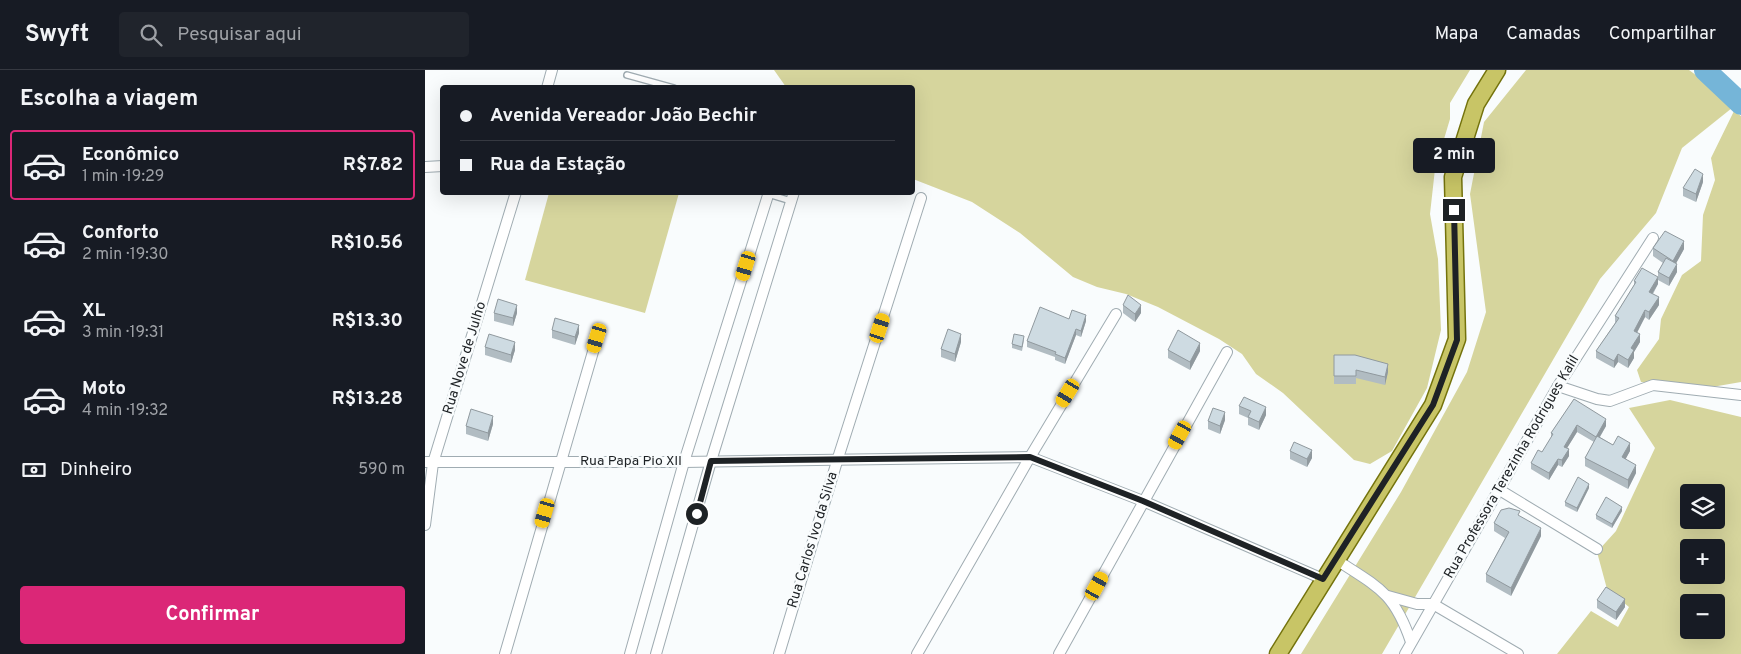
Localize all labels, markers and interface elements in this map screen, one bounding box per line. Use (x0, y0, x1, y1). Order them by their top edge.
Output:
search box (119, 12, 469, 57)
text: Swyft (25, 20, 89, 50)
icon: search (137, 21, 165, 49)
text: Pesquisar aqui (177, 23, 302, 47)
text: Mapa (1435, 23, 1478, 46)
text: Camadas (1506, 23, 1581, 46)
text: Compartilhar (1609, 23, 1716, 46)
text: Escolha a viagem (20, 86, 198, 113)
text: Avenida Vereador João Bechir (490, 104, 757, 128)
callout: 2 min (1413, 138, 1495, 172)
icon: car (22, 143, 67, 188)
text: Econômico (82, 143, 179, 167)
text: 2 min (1433, 145, 1475, 165)
text: R$7.82 (343, 153, 403, 177)
text: Rua da Estação (490, 153, 626, 177)
text: 1 min · 19:29 (82, 167, 164, 187)
route end (1443, 199, 1465, 221)
icon: car (22, 221, 67, 266)
text: Conforto (82, 221, 159, 245)
text: R$10.56 (330, 231, 403, 255)
text: 2 min · 19:30 (82, 245, 169, 265)
car (734, 249, 757, 283)
icon: car (22, 299, 67, 344)
text: XL (82, 299, 105, 323)
street label: Rua Nove de Julho (440, 299, 490, 416)
text: R$13.30 (332, 309, 403, 333)
car (868, 311, 891, 345)
car (585, 321, 608, 355)
text: 3 min · 19:31 (82, 323, 164, 343)
street label: Rua Professora Terezinha Rodrigues Kalil (1441, 352, 1583, 582)
car (1053, 376, 1082, 410)
icon: car (22, 377, 67, 422)
text: Moto (82, 377, 126, 401)
text: R$13.28 (332, 387, 403, 411)
text: 4 min · 19:32 (82, 401, 168, 421)
car (1166, 418, 1193, 452)
street label: Rua Papa Pio XII (580, 453, 682, 470)
icon: cash (20, 456, 48, 484)
text: Dinheiro (60, 458, 132, 482)
text: 590 m (358, 460, 405, 480)
street label: Rua Carlos Ivo da Silva (784, 470, 842, 610)
map controls (1680, 484, 1725, 639)
button: layers (1680, 484, 1725, 529)
car (533, 497, 556, 529)
route start (686, 503, 708, 525)
button: + (1680, 539, 1725, 584)
car (1083, 569, 1110, 603)
button: Confirmar (20, 586, 405, 644)
button: − (1680, 594, 1725, 639)

